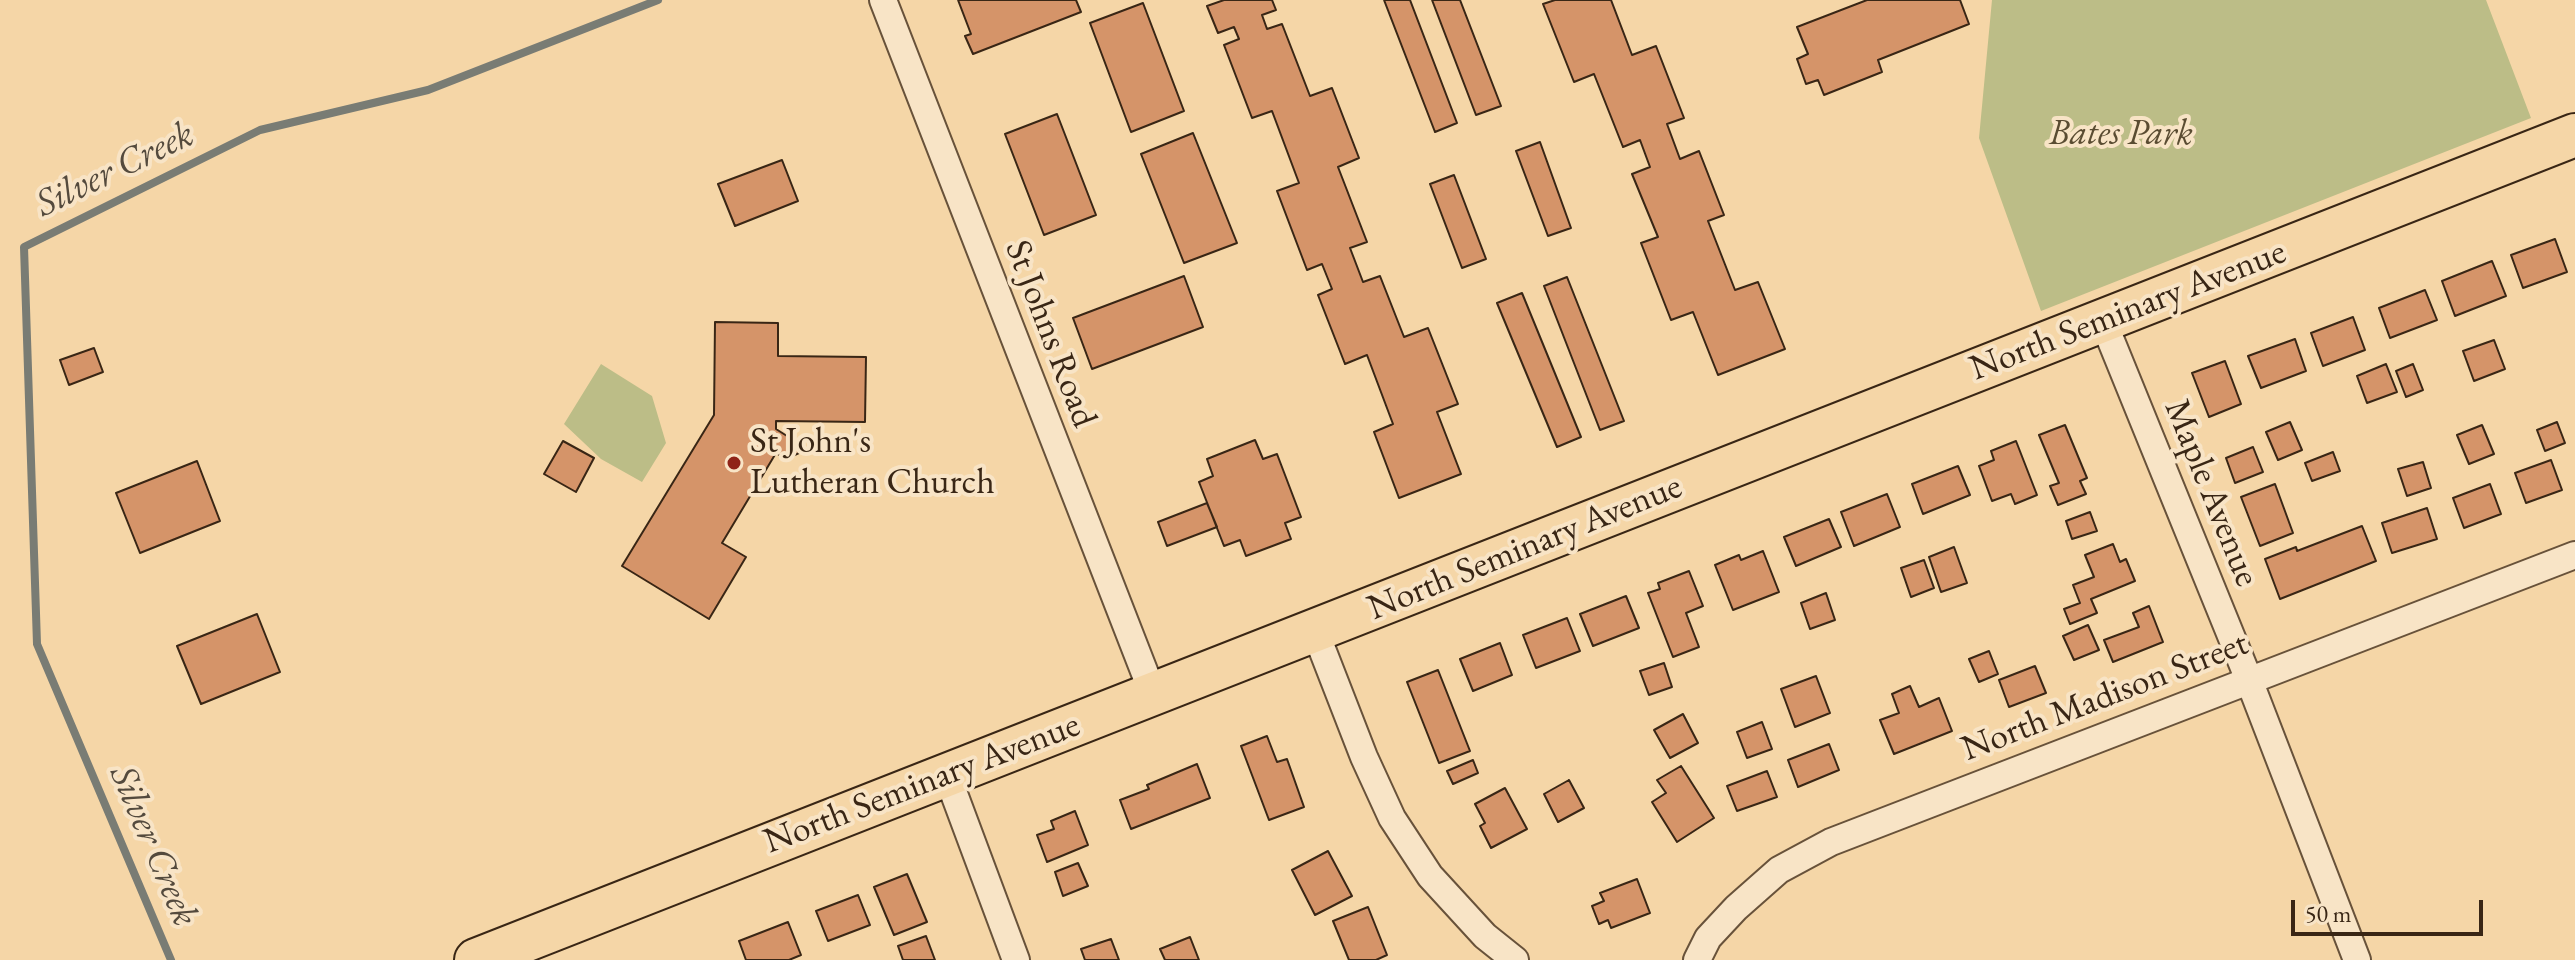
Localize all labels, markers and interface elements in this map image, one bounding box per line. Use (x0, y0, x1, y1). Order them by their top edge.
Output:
water label: Silver Creek (29, 112, 201, 228)
park label: Bates Park (2049, 112, 2193, 156)
street label: North Seminary Avenue (1964, 231, 2292, 391)
street label: St Johns Road (995, 235, 1105, 433)
street label: Maple Avenue (2154, 393, 2268, 593)
place label: St John's Lutheran Church (750, 420, 995, 505)
marker: St John's Lutheran Church (725, 454, 743, 472)
street label: North Seminary Avenue (1362, 465, 1688, 631)
street label: North Madison Street (1956, 622, 2254, 772)
street label: North Seminary Avenue (758, 704, 1086, 864)
water label: Silver Creek (99, 759, 207, 933)
scale bar (2295, 884, 2487, 934)
text: 50 m (2305, 898, 2352, 929)

